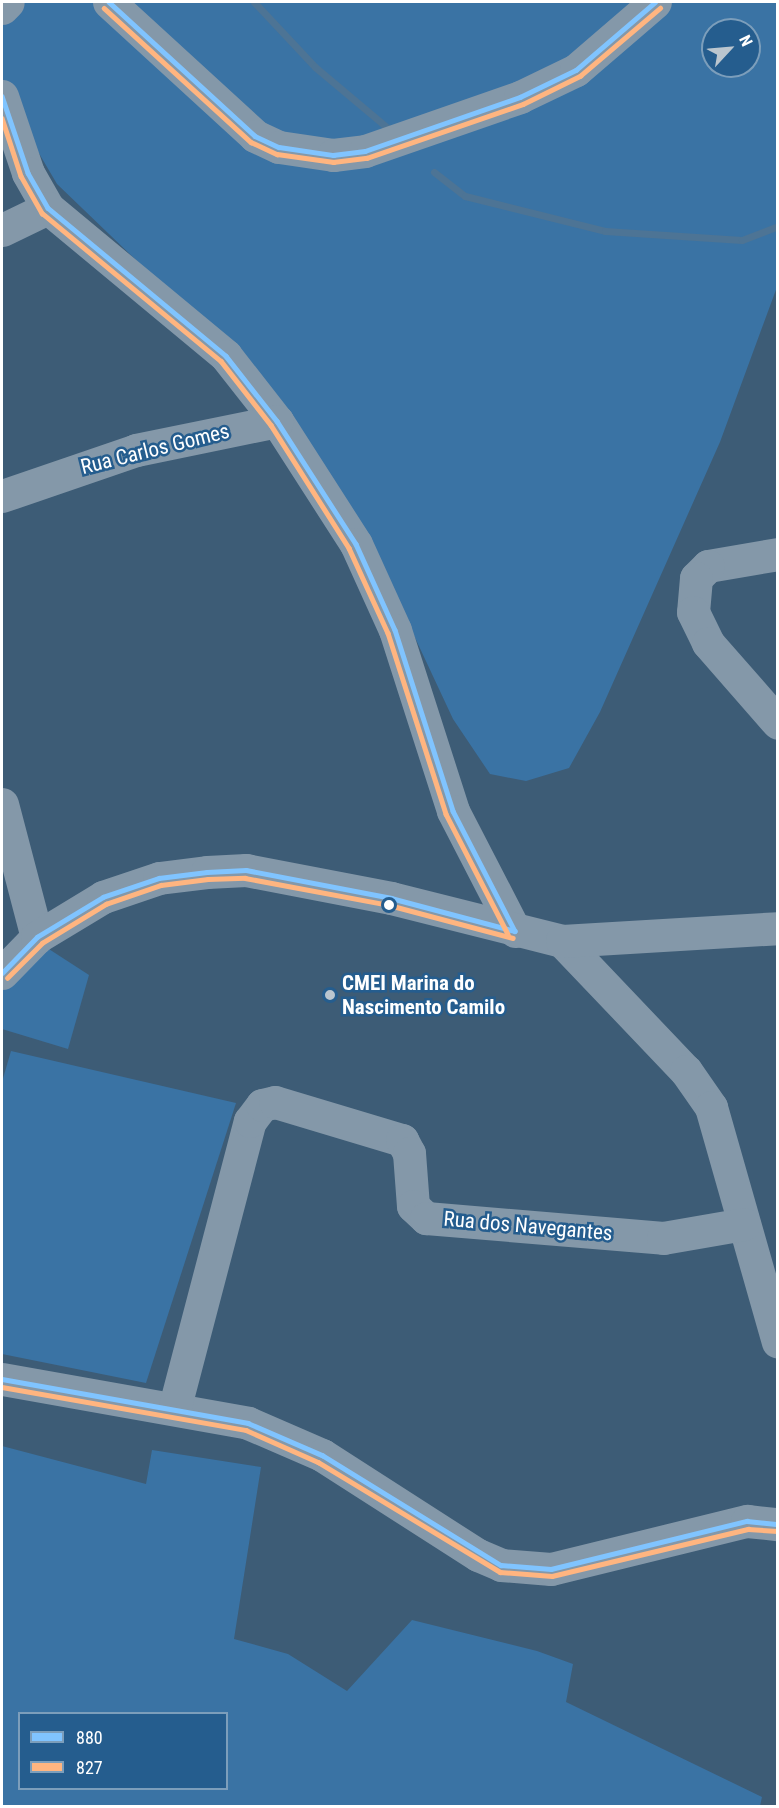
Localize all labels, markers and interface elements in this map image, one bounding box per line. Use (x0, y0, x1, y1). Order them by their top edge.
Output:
north arrow (701, 18, 761, 78)
text: N (735, 32, 757, 49)
street label: Rua Carlos Gomes (78, 418, 232, 480)
unlabelled marker (383, 899, 395, 911)
place label: CMEI Marina do Nascimento Camilo (342, 970, 505, 1020)
marker: CMEI Marina do Nascimento Camilo (323, 988, 337, 1002)
street label: Rua dos Navegantes (443, 1206, 613, 1246)
legend (18, 1712, 228, 1790)
text: 880 (76, 1727, 103, 1748)
text: 827 (76, 1757, 103, 1778)

